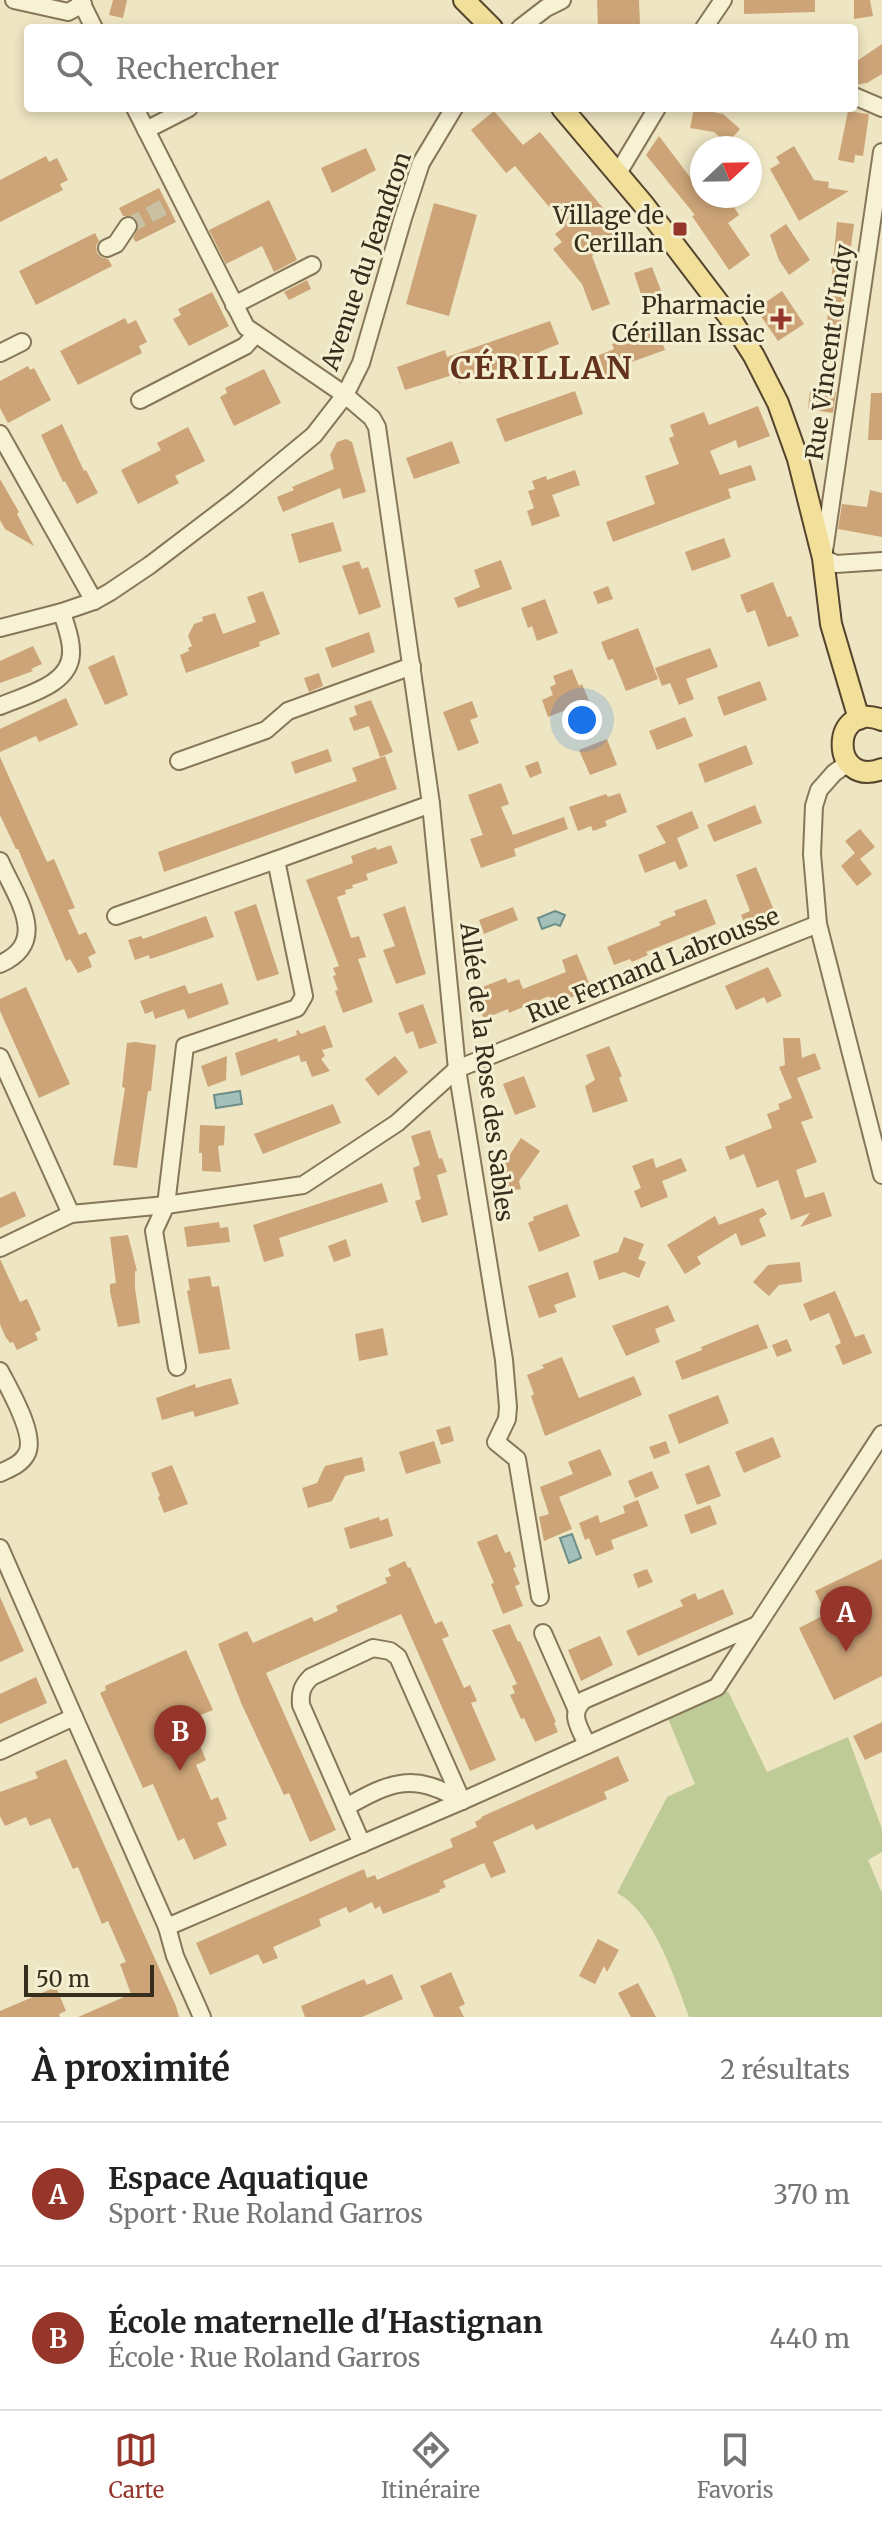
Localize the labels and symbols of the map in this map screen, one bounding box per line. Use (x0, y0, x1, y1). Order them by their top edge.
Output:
north arrow (690, 136, 762, 208)
street label: Avenue du Jeandron (314, 148, 418, 375)
place label: Village de Cerillan (552, 200, 664, 259)
marker: Village de Cerillan (671, 220, 689, 238)
street label: Rue Vincent d'Indy (799, 242, 859, 462)
place label: Pharmacie Cérillan Issac (612, 290, 765, 349)
marker: Pharmacie Cérillan Issac (772, 310, 790, 328)
district label: CÉRILLAN (450, 348, 634, 388)
your location (562, 700, 602, 740)
street label: Rue Fernand Labrousse (522, 900, 784, 1030)
street label: Allée de la Rose des Sables (453, 920, 521, 1223)
pin: A (820, 1586, 872, 1652)
pin: B (154, 1705, 206, 1771)
scale bar (24, 1961, 154, 1997)

